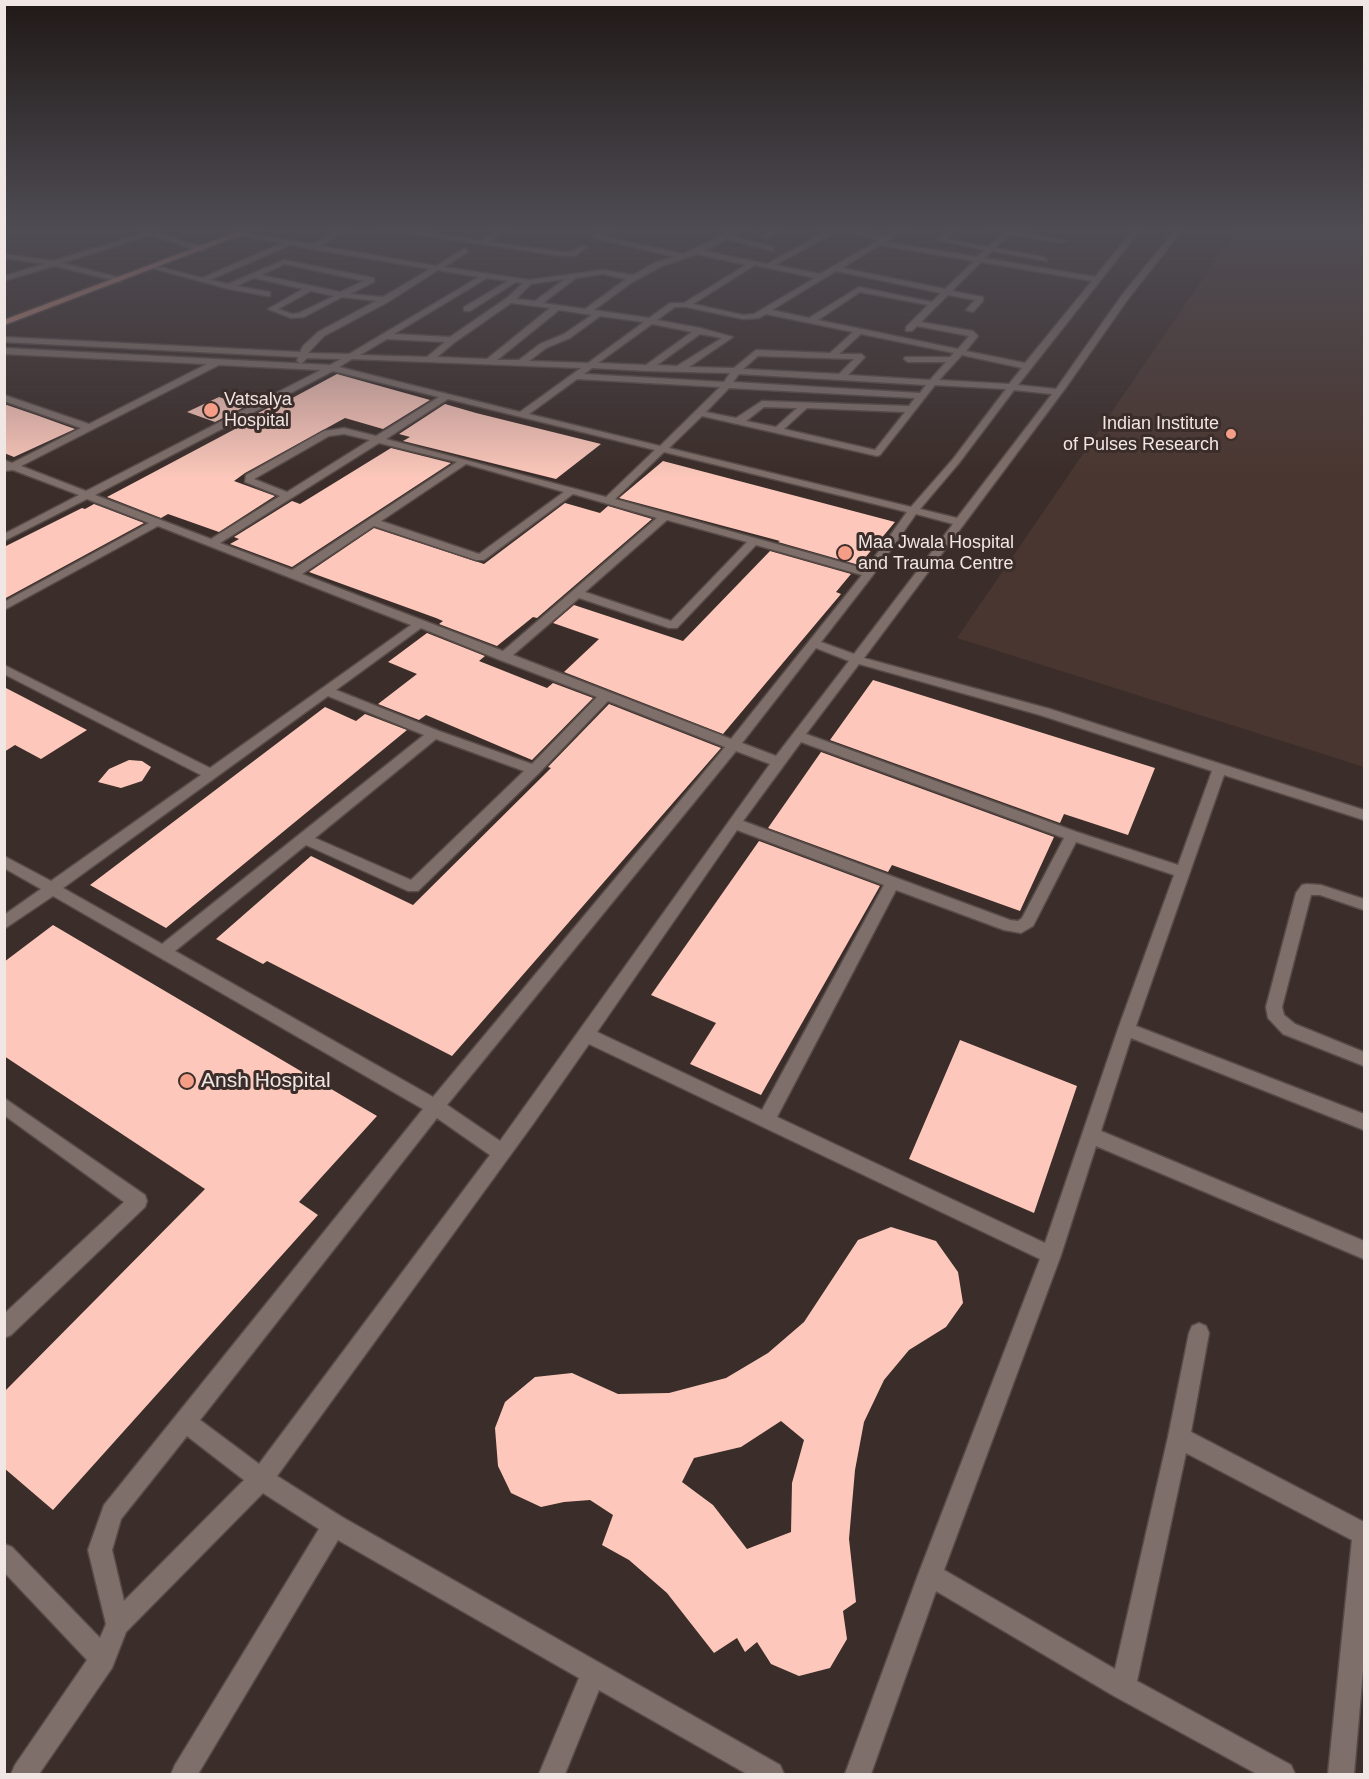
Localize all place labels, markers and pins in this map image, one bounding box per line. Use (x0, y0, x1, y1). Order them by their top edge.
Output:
place label: Vatsalya Hospital (224, 389, 292, 432)
marker: Vatsalya Hospital (202, 401, 220, 419)
place label: Indian Institute of Pulses Research (1063, 413, 1219, 456)
marker: Indian Institute of Pulses Research (1224, 427, 1238, 441)
place label: Maa Jwala Hospital and Trauma Centre (858, 532, 1014, 574)
marker: Maa Jwala Hospital and Trauma Centre (836, 544, 854, 562)
place label: Ansh Hospital (201, 1068, 331, 1094)
marker: Ansh Hospital (178, 1072, 196, 1090)

